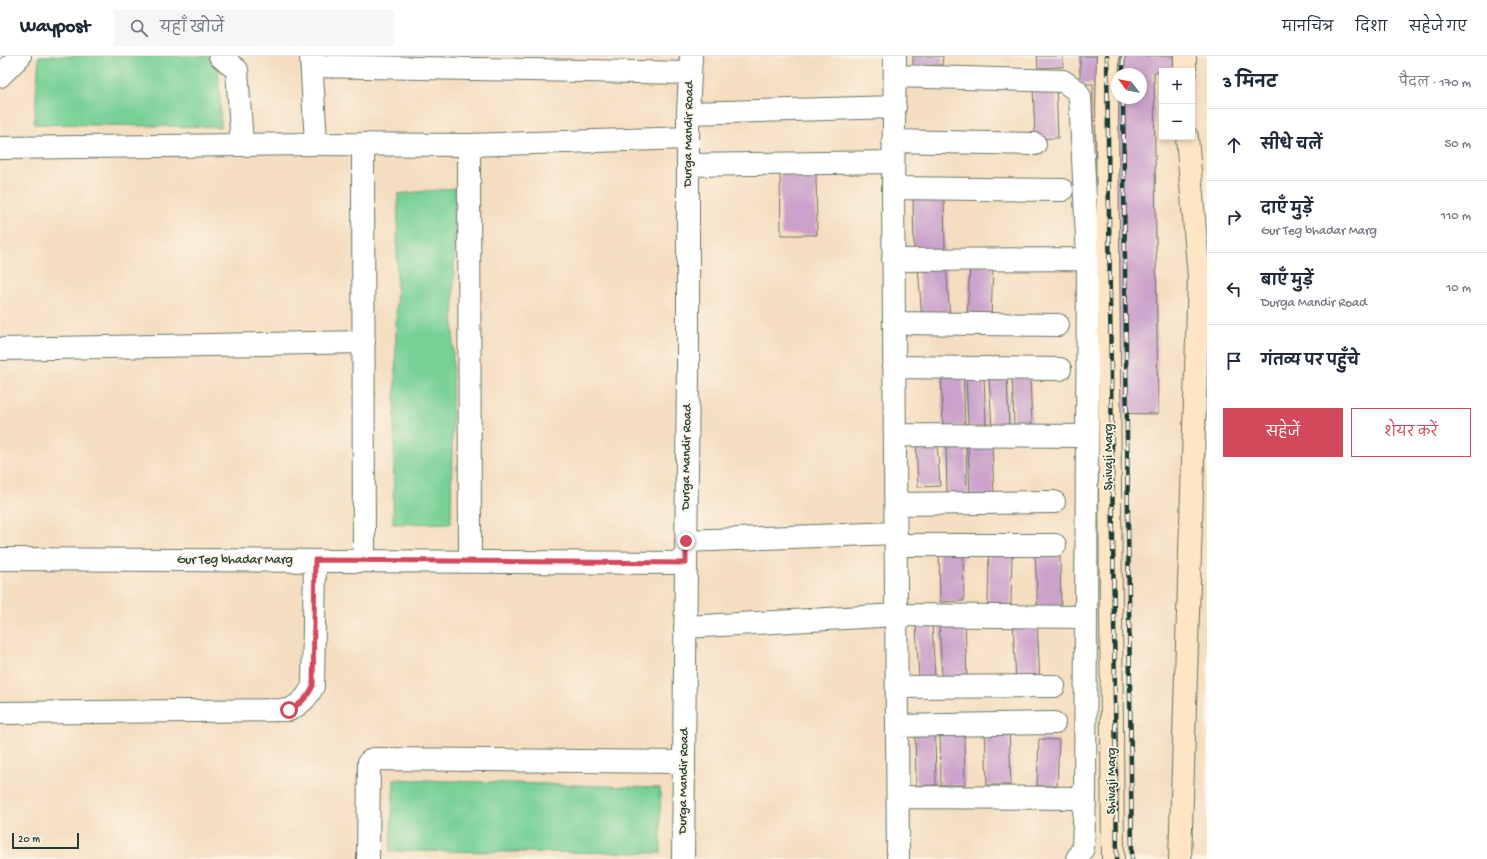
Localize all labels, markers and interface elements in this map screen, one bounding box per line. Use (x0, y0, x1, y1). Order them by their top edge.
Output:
search box (114, 10, 394, 46)
text: Waypost (20, 16, 90, 39)
icon: search (128, 17, 150, 39)
text: यहाँ खोजें (160, 20, 224, 38)
text: मानचित्र (1282, 20, 1333, 37)
text: दिशा (1355, 20, 1387, 37)
text: सहेजे गए (1409, 20, 1467, 37)
north arrow (1111, 68, 1147, 104)
map controls (1159, 68, 1195, 140)
button: + (1159, 68, 1195, 104)
text: 3 मिनट (1223, 74, 1277, 94)
text: पैदल · 170 m (1399, 76, 1471, 91)
street label: Durga Mandir Road (681, 80, 697, 188)
button: − (1159, 104, 1195, 140)
icon: ahead (1223, 134, 1245, 156)
text: सीधे चलें (1261, 137, 1322, 155)
text: 50 m (1444, 137, 1471, 152)
text: दाएँ मुड़ें (1261, 201, 1313, 219)
icon: right (1223, 206, 1245, 228)
text: 110 m (1441, 209, 1471, 224)
text: Gur Teg bhadar Marg (1261, 224, 1377, 239)
text: बाएँ मुड़ें (1261, 273, 1313, 291)
icon: left (1223, 278, 1245, 300)
text: 10 m (1446, 281, 1471, 296)
text: Durga Mandir Road (1261, 296, 1367, 311)
icon: arrive (1223, 350, 1245, 372)
text: गंतव्य पर पहुँचे (1261, 353, 1359, 371)
street label: Durga Mandir Road (679, 403, 695, 511)
button: सहेजें (1223, 408, 1343, 457)
button: शेयर करें (1351, 408, 1471, 457)
street label: Shivaji Marg (1102, 424, 1117, 490)
route end (677, 532, 695, 550)
street label: Gur Teg bhadar Marg (177, 553, 293, 568)
route start (280, 701, 298, 719)
street label: Durga Mandir Road (676, 727, 692, 835)
street label: Shivaji Marg (1105, 748, 1120, 814)
scale bar (12, 831, 79, 850)
text: 20 m (18, 834, 40, 846)

